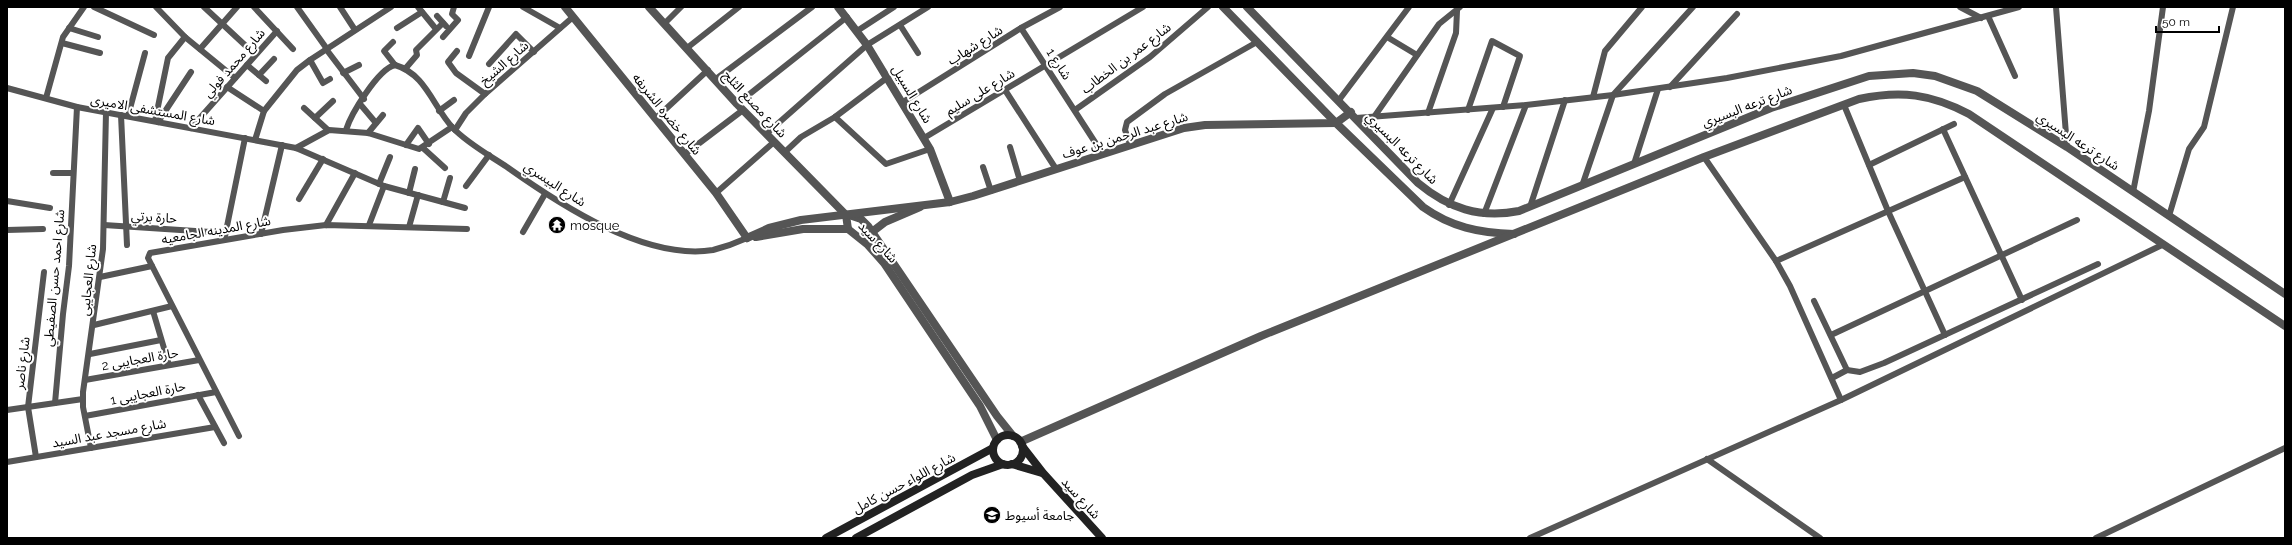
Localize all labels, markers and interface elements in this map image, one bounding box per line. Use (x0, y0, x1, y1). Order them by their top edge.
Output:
scale bar (2156, 8, 2219, 34)
text: 50 m (2162, 15, 2190, 29)
street label: شارع عمر بن الخطاب (1078, 19, 1176, 99)
street label: شارع شهاب (945, 22, 1007, 70)
street label: شارع محمد فولي (200, 25, 270, 103)
street label: شارع الشيخ (477, 38, 533, 90)
street label: شارع 1 (1041, 46, 1075, 84)
street label: شارع السبيل (886, 62, 935, 127)
street label: شارع على سليم (943, 65, 1019, 121)
street label: شارع مصنع الثلج (718, 67, 790, 143)
street label: شارع خضره الشريفه (627, 70, 705, 160)
street label: شارع ترعه البسيري (1700, 82, 1795, 133)
street label: شارع المستشفى الاميرى (89, 92, 216, 131)
street label: شارع عبد الرحمن بن عوف (1060, 109, 1191, 164)
street label: شارع ترعه البسيري (1361, 109, 1441, 189)
street label: شارع ترعه البسيري (2032, 109, 2122, 176)
street label: شارع البيسري (520, 159, 589, 212)
street label: حارة برتي (130, 208, 178, 229)
street label: شارع احمد حسن الصفيطي (41, 209, 70, 347)
street label: شارع المدينه الجامعيه (160, 213, 272, 250)
temple icon: mosque (547, 215, 567, 235)
place label: mosque (570, 218, 620, 233)
street label: شارع سيد (853, 218, 901, 268)
street label: شارع العجايبى (77, 243, 102, 317)
street label: شارع ناصر (11, 336, 36, 391)
street label: حارة العجايبى 2 (100, 345, 180, 374)
street label: حارة العجايبى 1 (109, 378, 187, 409)
street label: شارع مسجد عبد السيد (51, 416, 168, 453)
street label: شارع اللواء حسن كامل (850, 450, 959, 519)
street label: شارع سيد (1056, 474, 1104, 524)
school or university icon: جامعة أسيوط (982, 505, 1002, 525)
place label: جامعة أسيوط (1005, 507, 1074, 523)

